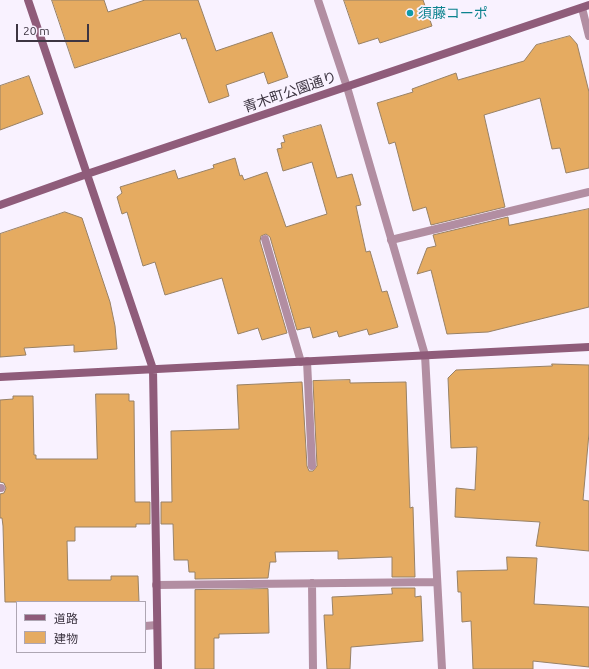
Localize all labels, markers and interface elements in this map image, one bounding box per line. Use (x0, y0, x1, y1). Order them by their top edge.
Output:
place label: 須藤コーポ (418, 5, 488, 21)
marker: 須藤コーポ (405, 8, 415, 18)
scale bar (18, 16, 91, 42)
text: 20 m (23, 24, 50, 37)
street label: 青木町公園通り (241, 68, 339, 116)
legend (16, 601, 146, 653)
text: 道路 (54, 612, 78, 625)
text: 建物 (54, 632, 78, 645)

